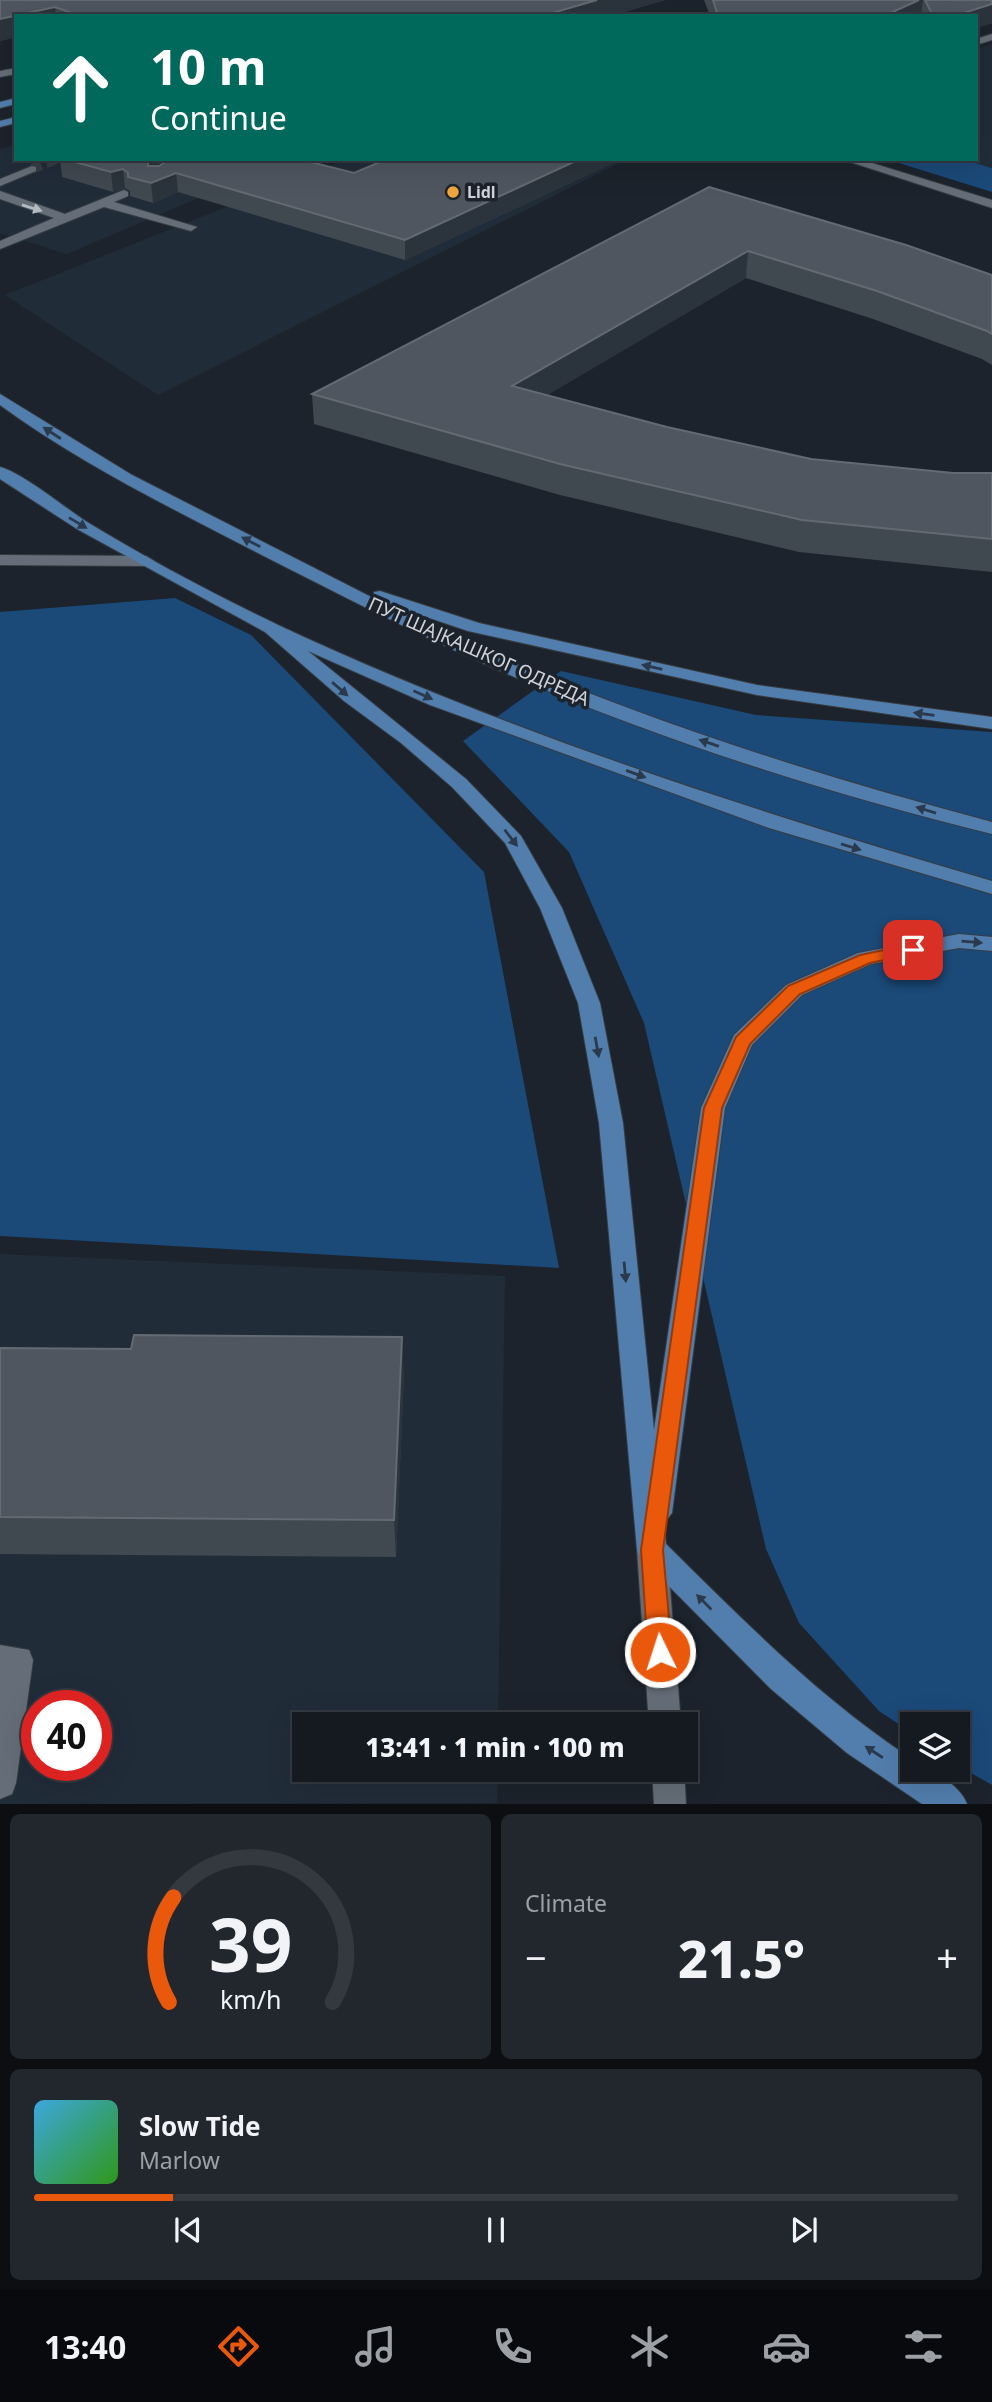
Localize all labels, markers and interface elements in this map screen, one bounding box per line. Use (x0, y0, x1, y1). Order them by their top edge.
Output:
text: 10 m (150, 33, 267, 99)
icon: ahead (35, 42, 126, 133)
text: Continue (150, 96, 287, 139)
place label: Lidl (467, 181, 496, 203)
marker: Lidl (445, 184, 461, 200)
one-way arrow (22, 203, 43, 213)
one-way arrow (42, 426, 62, 439)
one-way arrow (68, 516, 87, 529)
one-way arrow (241, 536, 261, 548)
street label: ПУТ ШАЈКАШКОГ ОДРЕДА (364, 590, 594, 712)
one-way arrow (641, 661, 663, 672)
one-way arrow (332, 681, 349, 696)
one-way arrow (412, 690, 433, 701)
one-way arrow (913, 708, 935, 719)
one-way arrow (698, 737, 719, 748)
one-way arrow (625, 769, 646, 780)
one-way arrow (916, 805, 937, 815)
one-way arrow (503, 829, 518, 847)
one-way arrow (841, 843, 862, 853)
pin (883, 920, 943, 980)
icon: arrive (894, 931, 932, 969)
one-way arrow (961, 937, 983, 948)
one-way arrow (592, 1036, 603, 1058)
one-way arrow (620, 1261, 631, 1283)
one-way arrow (695, 1593, 712, 1610)
position arrow (623, 1615, 697, 1689)
speed limit sign: 40 (21, 1690, 112, 1781)
map controls (900, 1712, 970, 1782)
button: layers (900, 1712, 970, 1782)
text: 13:41 · 1 min · 100 m (365, 1729, 625, 1765)
one-way arrow (864, 1746, 883, 1759)
text: Climate (525, 1887, 607, 1919)
text: 39 (209, 1895, 292, 1994)
text: 21.5° (678, 1922, 805, 1993)
text: − (525, 1931, 547, 1983)
text: + (936, 1931, 958, 1983)
text: km/h (220, 1982, 281, 2016)
text: Slow Tide (139, 2108, 261, 2144)
text: Marlow (139, 2144, 220, 2176)
icon: previous (169, 2211, 207, 2249)
icon: pause (477, 2211, 515, 2249)
icon: next (785, 2211, 823, 2249)
icon: directions (214, 2322, 263, 2371)
icon: music (351, 2322, 400, 2371)
icon: phone (488, 2322, 537, 2371)
icon: climate (625, 2322, 674, 2371)
icon: car (762, 2322, 811, 2371)
icon: filters (899, 2322, 948, 2371)
text: 13:40 (44, 2325, 126, 2368)

